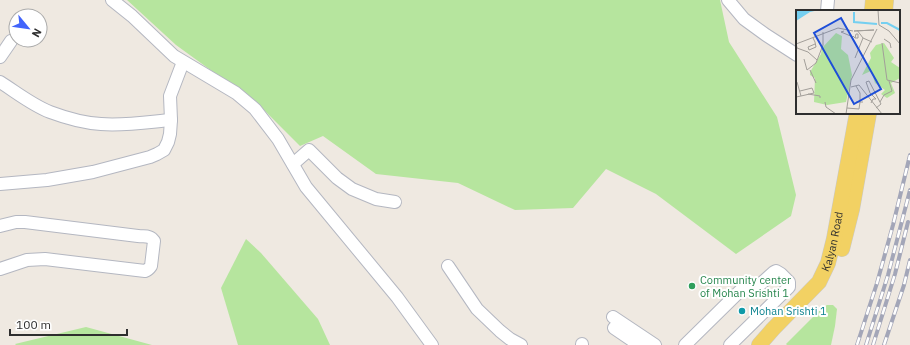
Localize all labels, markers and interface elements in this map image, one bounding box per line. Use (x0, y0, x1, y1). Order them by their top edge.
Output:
north arrow (8, 8, 48, 48)
inset map (796, 10, 900, 114)
text: N (29, 26, 45, 40)
street label: Kalyan Road (818, 210, 846, 274)
place label: Community center of Mohan Srishti 1 (700, 273, 791, 300)
marker: Community center of Mohan Srishti 1 (687, 281, 697, 291)
place label: Mohan Srishti 1 (750, 304, 827, 318)
marker: Mohan Srishti 1 (737, 306, 747, 316)
scale bar (10, 311, 127, 337)
text: 100 m (16, 317, 51, 332)

